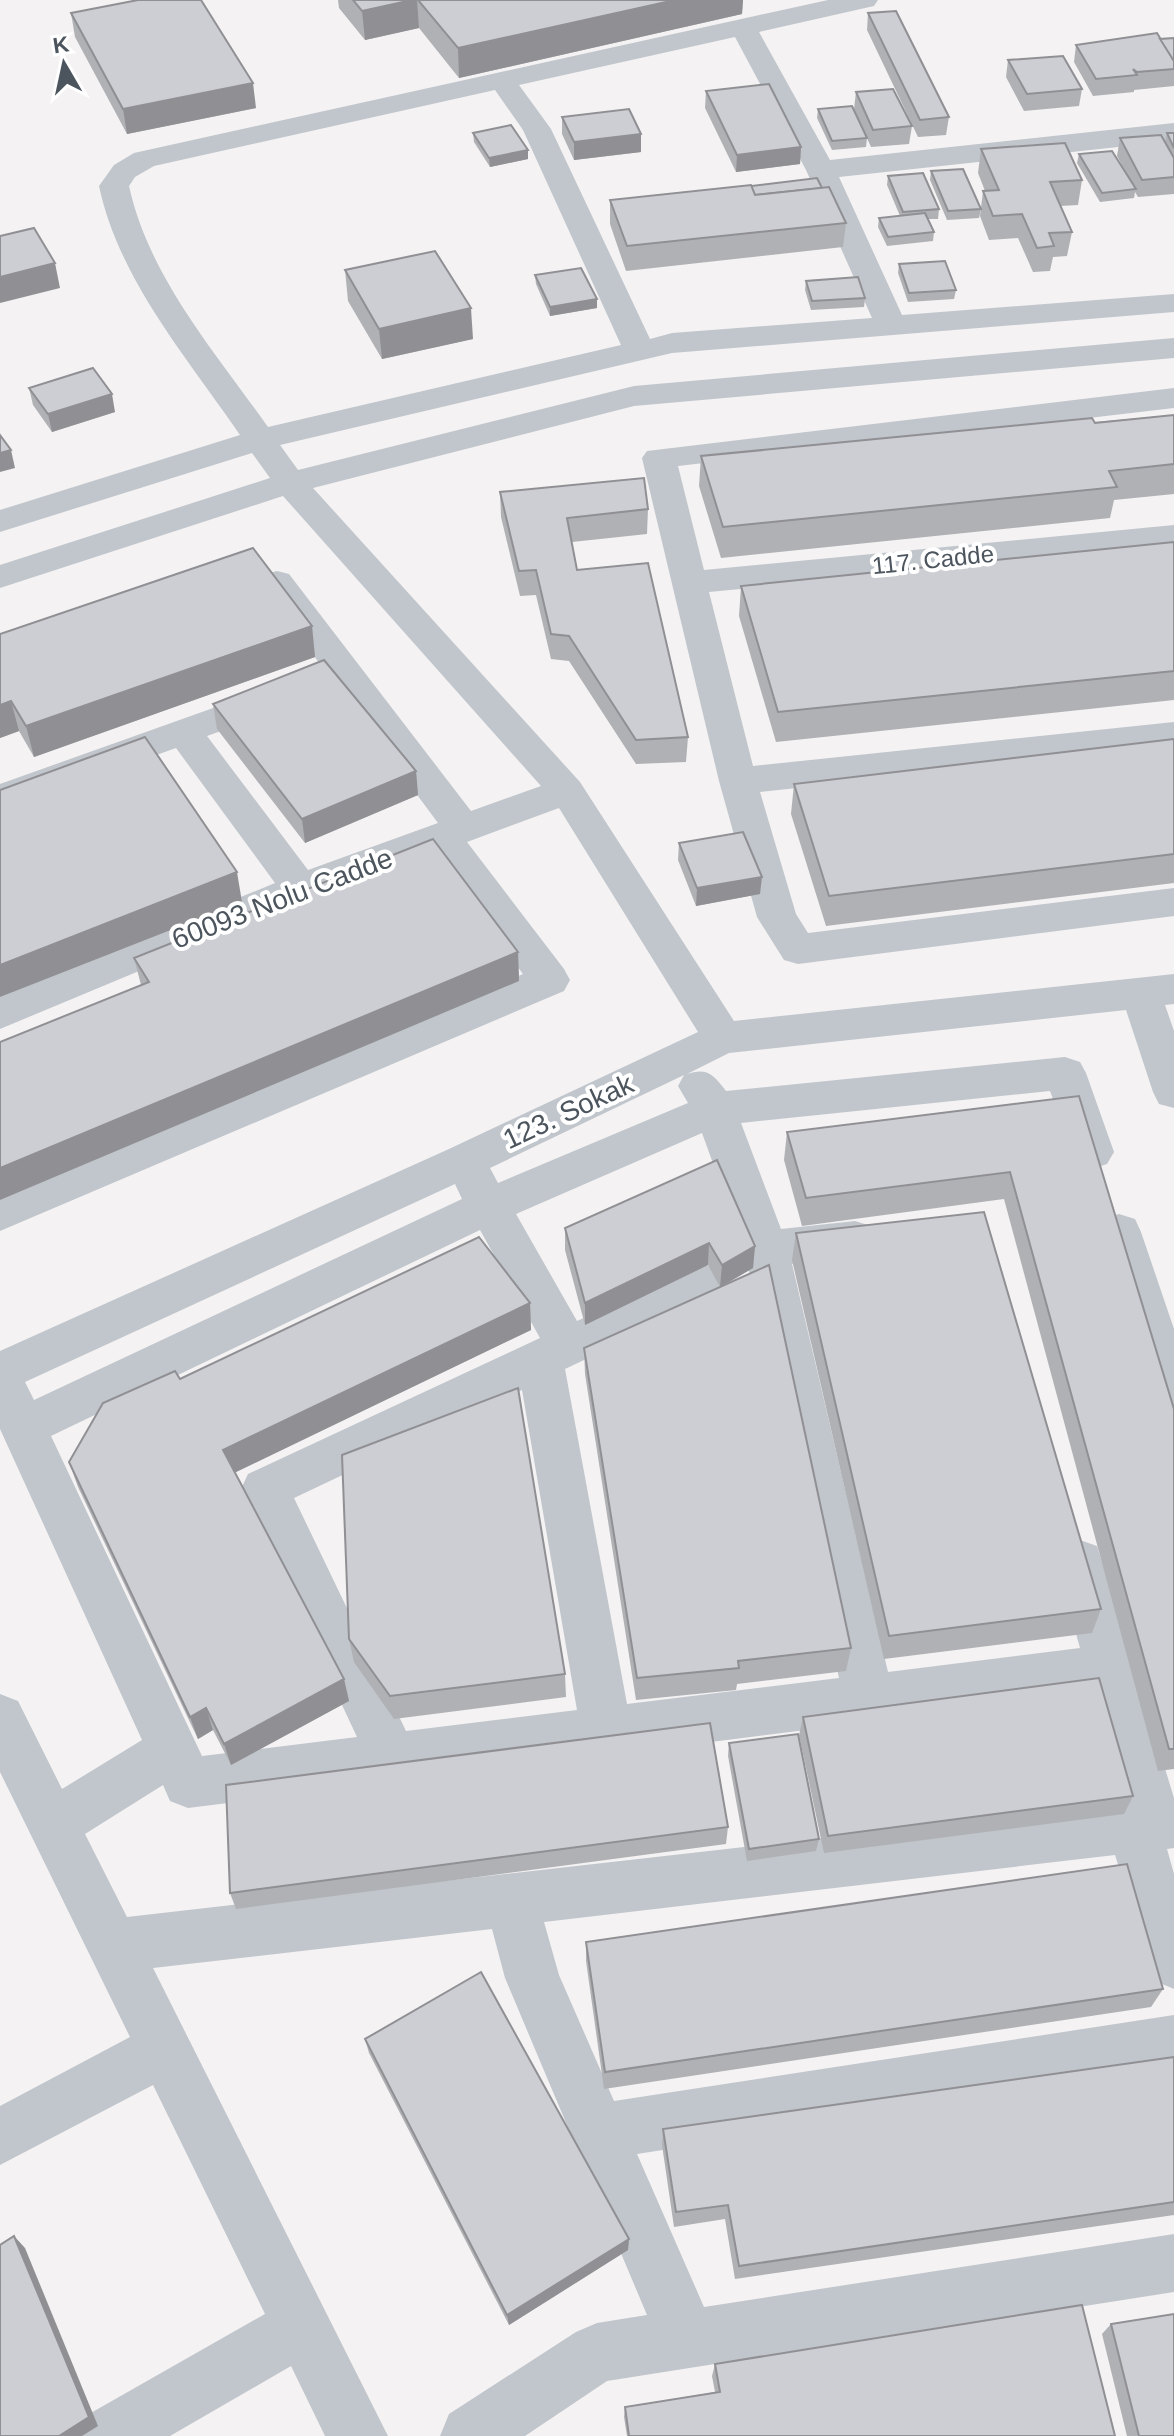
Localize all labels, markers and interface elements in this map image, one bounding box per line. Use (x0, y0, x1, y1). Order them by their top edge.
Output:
north arrow (24, 24, 104, 104)
text: K (51, 31, 71, 58)
street label: 117. Cadde (871, 540, 995, 579)
street label: 60093 Nolu Cadde (168, 842, 397, 955)
street label: 123. Sokak (498, 1067, 639, 1155)

